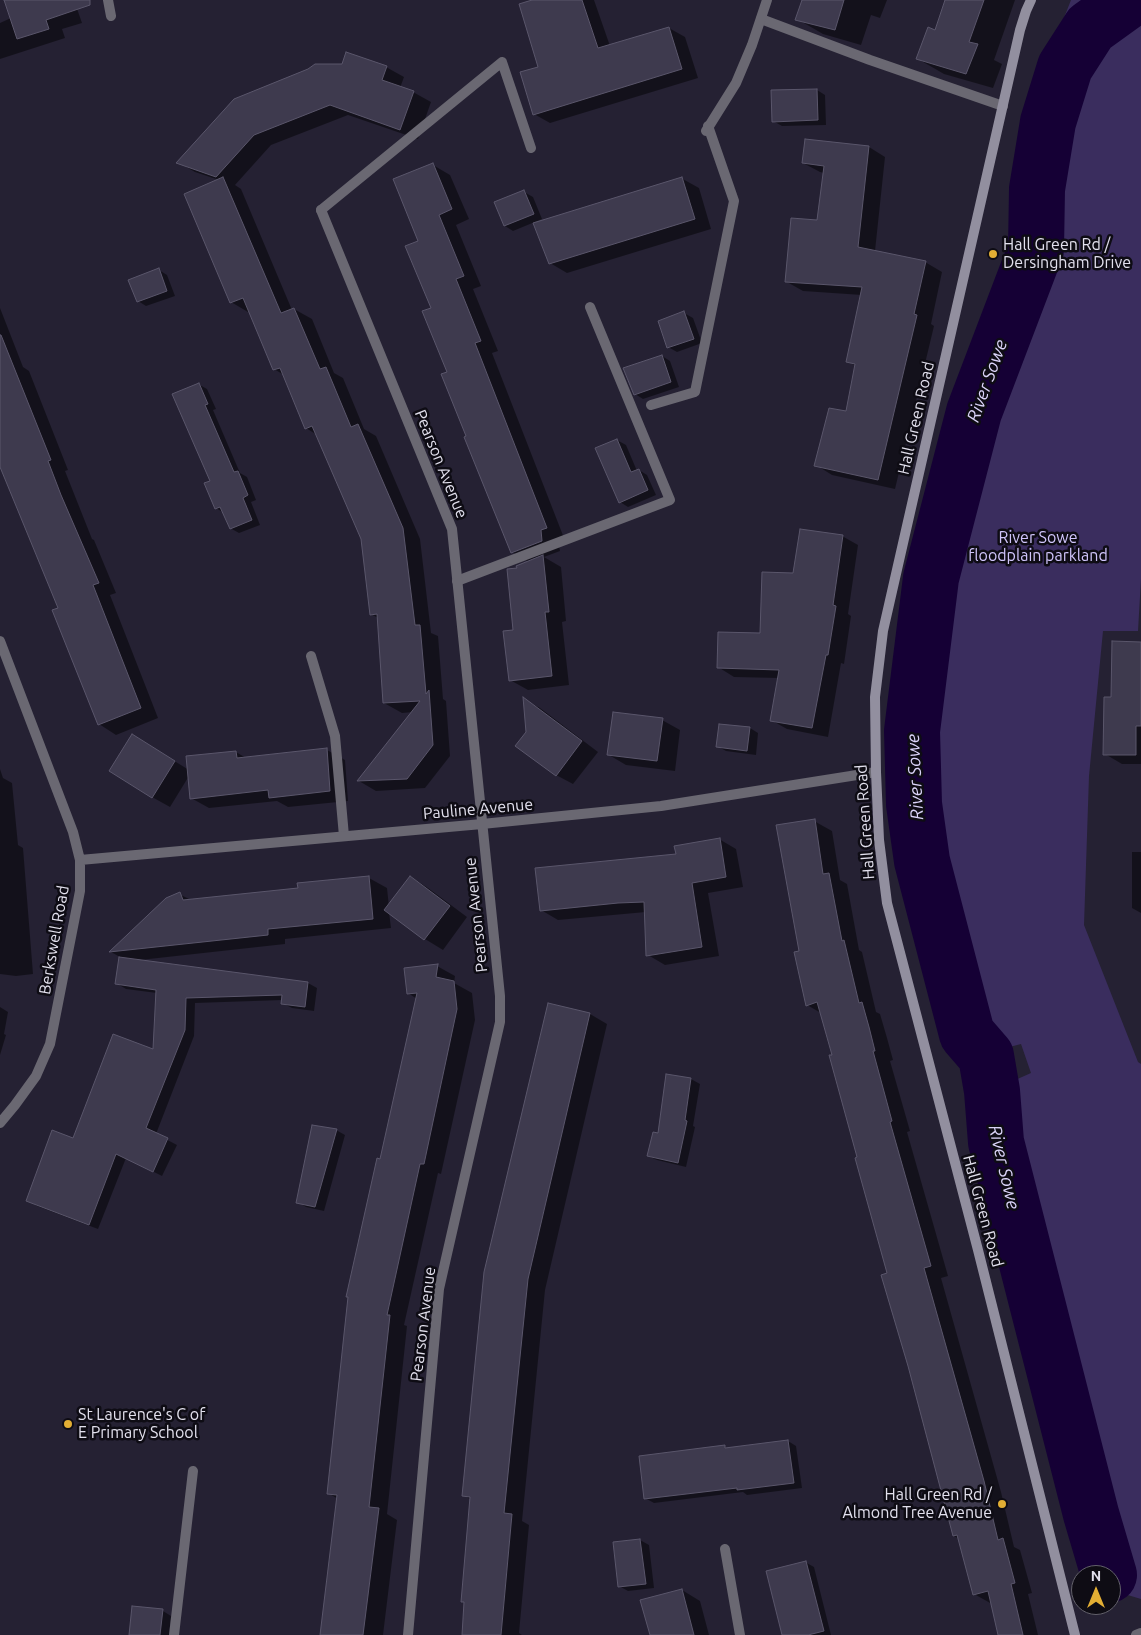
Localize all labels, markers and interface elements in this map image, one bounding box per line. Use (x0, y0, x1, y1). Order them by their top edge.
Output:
place label: Hall Green Rd / Dersingham Drive (1003, 235, 1131, 273)
marker: Hall Green Rd / Dersingham Drive (987, 248, 999, 260)
water label: River Sowe (962, 337, 1012, 425)
street label: Hall Green Road (894, 360, 938, 476)
street label: Pearson Avenue (410, 407, 472, 521)
park label: River Sowe floodplain parkland (968, 528, 1108, 566)
water label: River Sowe (902, 733, 928, 821)
street label: Hall Green Road (851, 764, 879, 880)
street label: Pauline Avenue (422, 795, 534, 823)
street label: Pearson Avenue (460, 857, 492, 973)
street label: Berkswell Road (35, 884, 73, 996)
water label: River Sowe (984, 1123, 1024, 1211)
street label: Hall Green Road (959, 1153, 1007, 1269)
street label: Pearson Avenue (406, 1266, 440, 1382)
place label: St Laurence's C of E Primary School (78, 1405, 205, 1443)
marker: St Laurence's C of E Primary School (62, 1418, 74, 1430)
place label: Hall Green Rd / Almond Tree Avenue (842, 1485, 992, 1523)
marker: Hall Green Rd / Almond Tree Avenue (996, 1498, 1008, 1510)
north arrow (1071, 1565, 1121, 1615)
text: N (1091, 1568, 1101, 1584)

